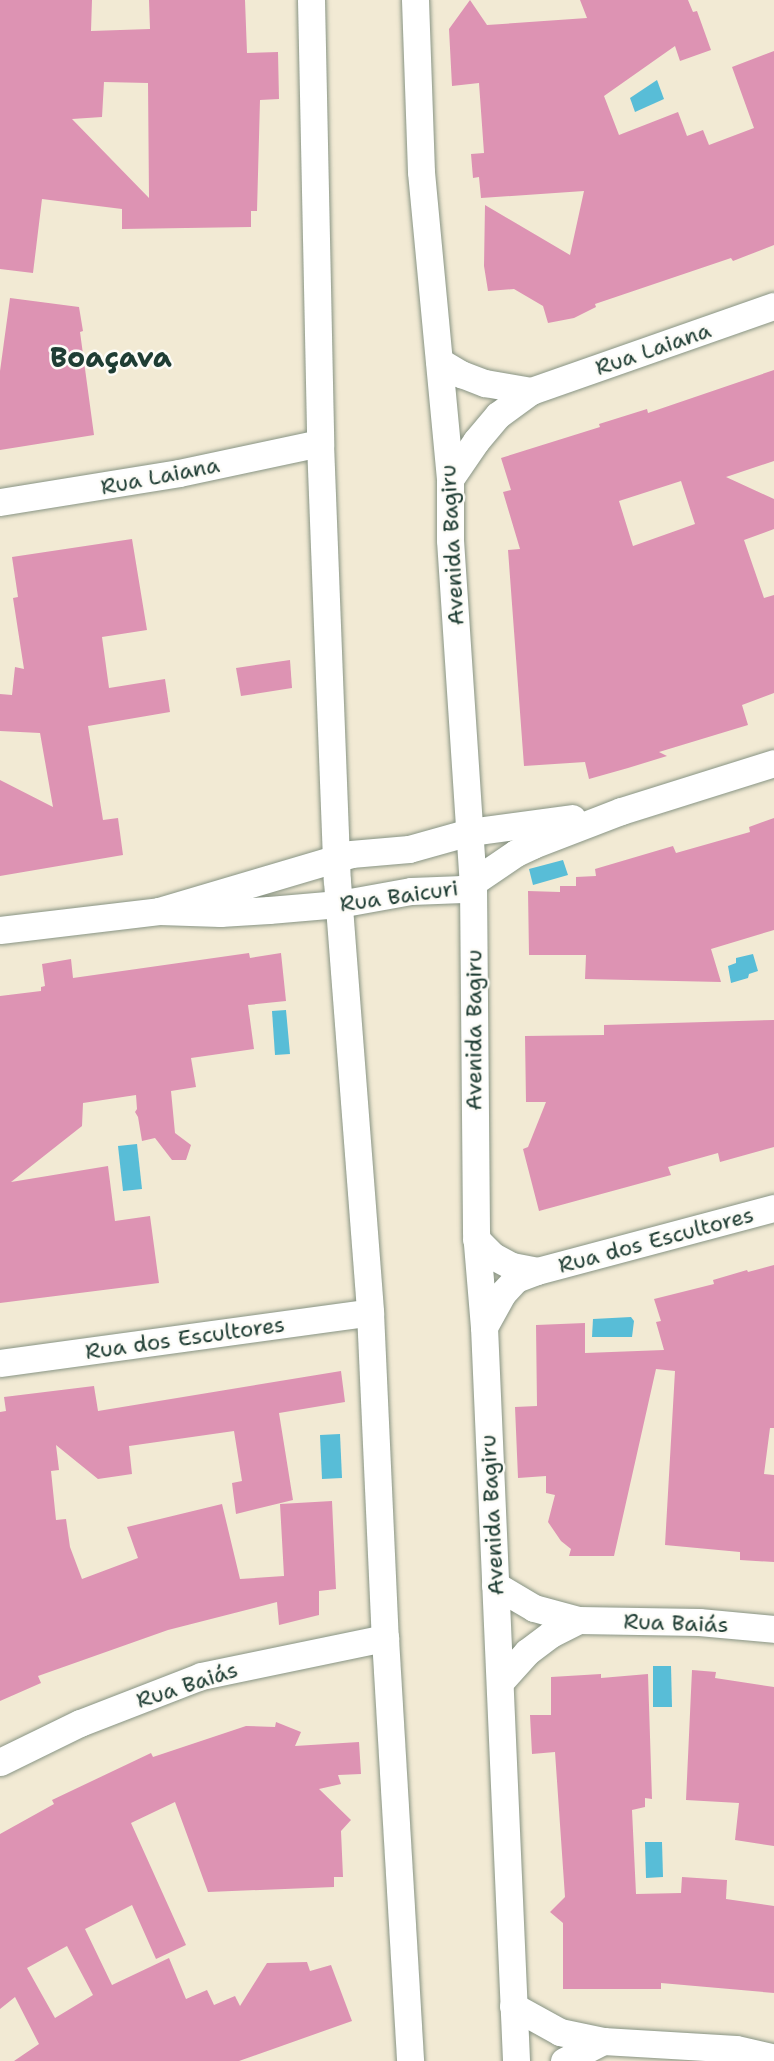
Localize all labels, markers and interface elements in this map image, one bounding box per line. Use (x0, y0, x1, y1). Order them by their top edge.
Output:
street label: Rua Laiana (592, 317, 714, 381)
district label: Boaçava (50, 340, 172, 374)
street label: Rua Laiana (98, 452, 222, 500)
street label: Avenida Bagiru (435, 464, 469, 626)
street label: Rua Baicuri (338, 875, 460, 917)
street label: Avenida Bagiru (461, 949, 487, 1111)
street label: Rua dos Escultores (555, 1201, 757, 1279)
street label: Rua dos Escultores (84, 1311, 286, 1365)
street label: Avenida Bagiru (475, 1434, 509, 1596)
street label: Rua Baiás (623, 1608, 729, 1638)
street label: Rua Baiás (133, 1656, 241, 1714)

